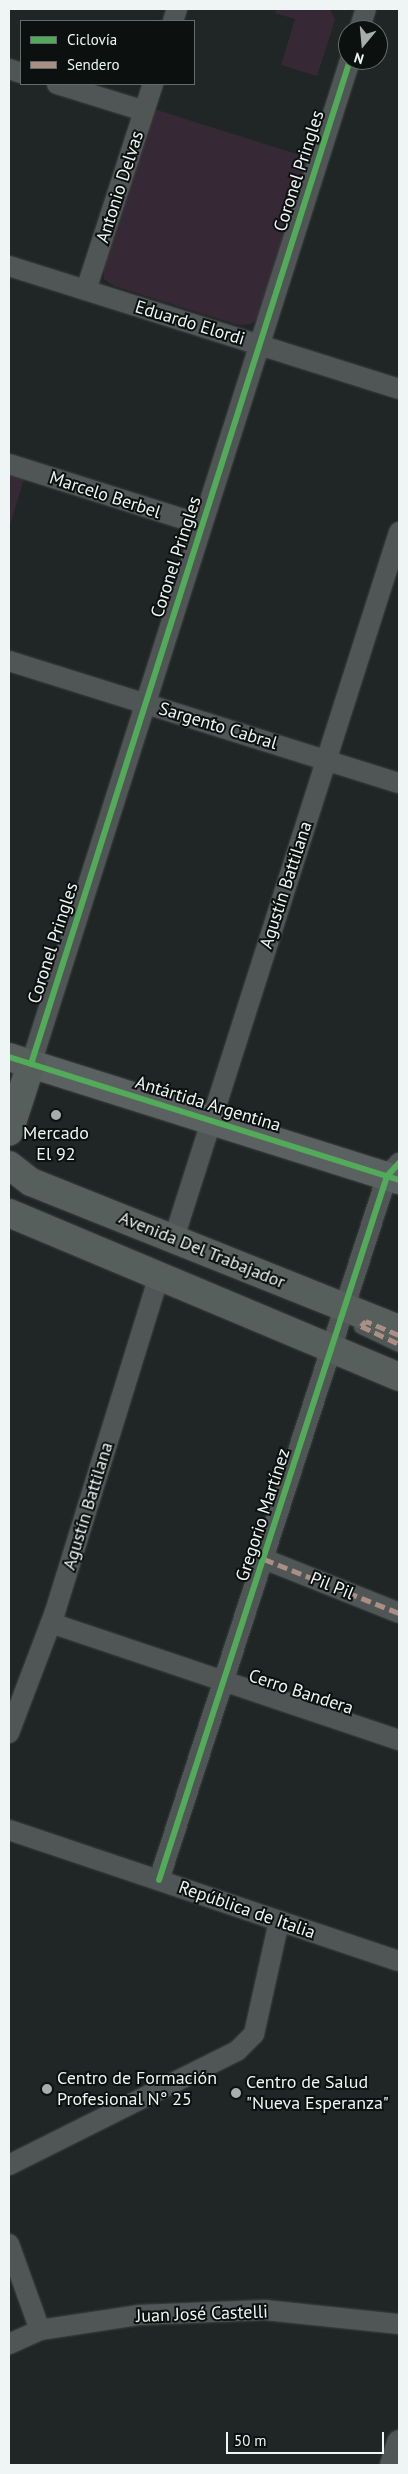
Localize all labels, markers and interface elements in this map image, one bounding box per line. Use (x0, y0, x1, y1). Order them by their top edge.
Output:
legend (20, 20, 195, 85)
north arrow (338, 20, 388, 70)
text: Ciclovía (67, 30, 117, 49)
text: N (352, 48, 366, 68)
text: Sendero (67, 55, 120, 74)
street label: Coronel Pringles (269, 108, 329, 234)
street label: Antonio Delvas (92, 128, 148, 246)
street label: Eduardo Elordi (133, 296, 247, 350)
street label: Marcelo Berbel (47, 467, 163, 523)
street label: Coronel Pringles (146, 494, 206, 620)
street label: Sargento Cabral (156, 698, 280, 754)
street label: Agustín Battilana (255, 819, 317, 951)
street label: Coronel Pringles (23, 880, 83, 1006)
street label: Antártida Argentina (132, 1072, 284, 1136)
marker: Mercado El 92 (50, 1109, 62, 1121)
place label: Mercado El 92 (23, 1123, 89, 1166)
street label: Avenida Del Trabajador (116, 1207, 288, 1293)
street label: Agustín Battilana (58, 1440, 118, 1572)
street label: Gregorio Martínez (231, 1446, 295, 1584)
street label: Pil Pil (307, 1568, 357, 1604)
street label: Cerro Bandera (246, 1665, 356, 1719)
street label: República de Italia (176, 1877, 318, 1943)
place label: Centro de Formación Profesional N° 25 (57, 2068, 217, 2110)
place label: Centro de Salud "Nueva Esperanza" (246, 2072, 389, 2114)
marker: Centro de Formación Profesional N° 25 (41, 2083, 53, 2095)
marker: Centro de Salud "Nueva Esperanza" (230, 2087, 242, 2099)
street label: Juan José Castelli (136, 2301, 268, 2327)
scale bar (228, 2422, 386, 2454)
text: 50 m (234, 2431, 267, 2450)

